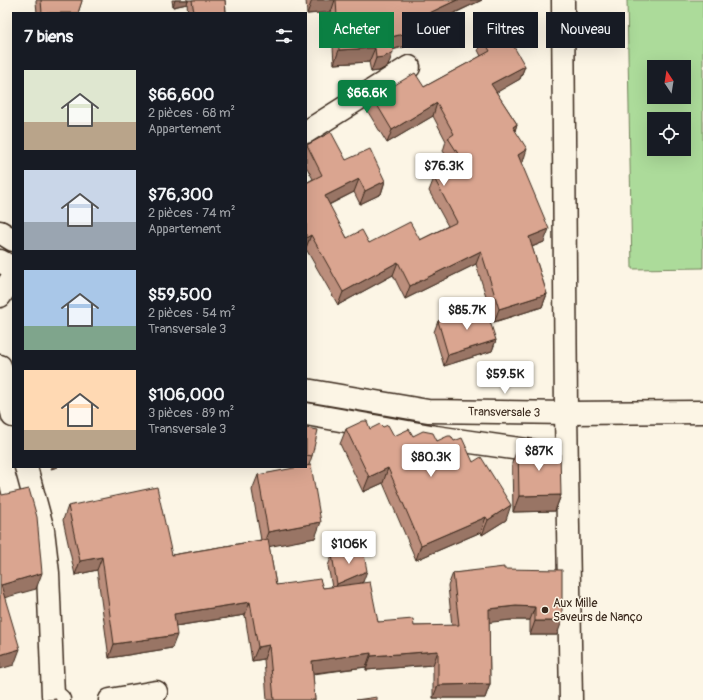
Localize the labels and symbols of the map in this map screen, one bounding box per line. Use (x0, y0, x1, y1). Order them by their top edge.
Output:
north arrow (647, 60, 691, 104)
pin: $66.6K (334, 80, 400, 114)
pin: $76.3K (411, 153, 477, 187)
pin: $85.7K (434, 297, 500, 331)
pin: $59.5K (472, 361, 538, 395)
street label: Transversale 3 (468, 404, 541, 421)
pin: $87K (515, 438, 563, 472)
pin: $80.3K (398, 444, 464, 478)
pin: $106K (321, 531, 377, 565)
place label: Aux Mille Saveurs de Nanço (553, 596, 643, 625)
marker: Aux Mille Saveurs de Nanço (540, 605, 550, 615)

